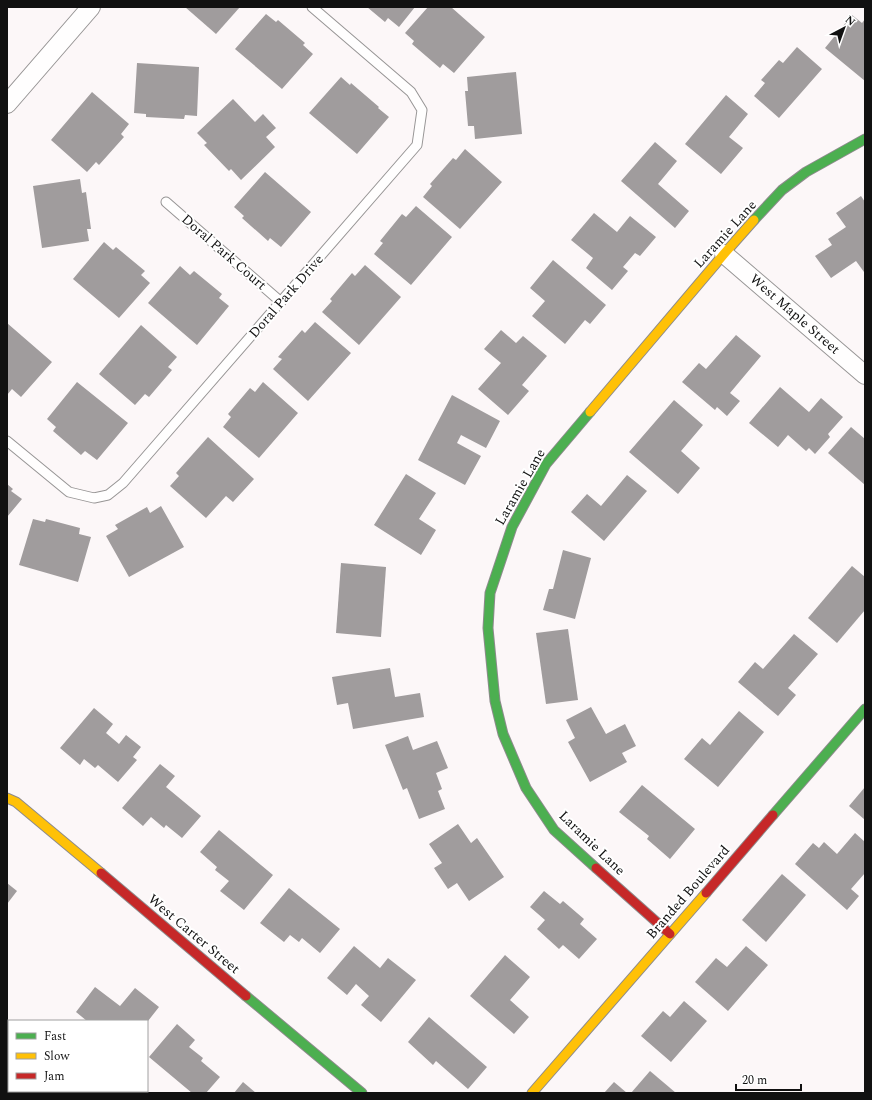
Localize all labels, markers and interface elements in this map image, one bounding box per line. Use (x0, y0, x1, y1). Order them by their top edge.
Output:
north arrow (824, 8, 864, 48)
text: N (841, 11, 859, 30)
street label: Laramie Lane (689, 195, 762, 273)
street label: Doral Park Court (177, 209, 271, 295)
street label: Doral Park Drive (244, 249, 329, 343)
street label: West Maple Street (745, 269, 845, 359)
street label: Laramie Lane (490, 445, 551, 529)
street label: Laramie Lane (554, 806, 630, 880)
street label: Branded Boulevard (641, 840, 735, 944)
street label: West Carter Street (143, 889, 245, 979)
legend (8, 1020, 148, 1092)
text: Fast (44, 1027, 66, 1046)
text: Slow (44, 1047, 70, 1066)
scale bar (736, 1066, 801, 1092)
text: Jam (44, 1067, 65, 1086)
text: 20 m (742, 1071, 767, 1090)

